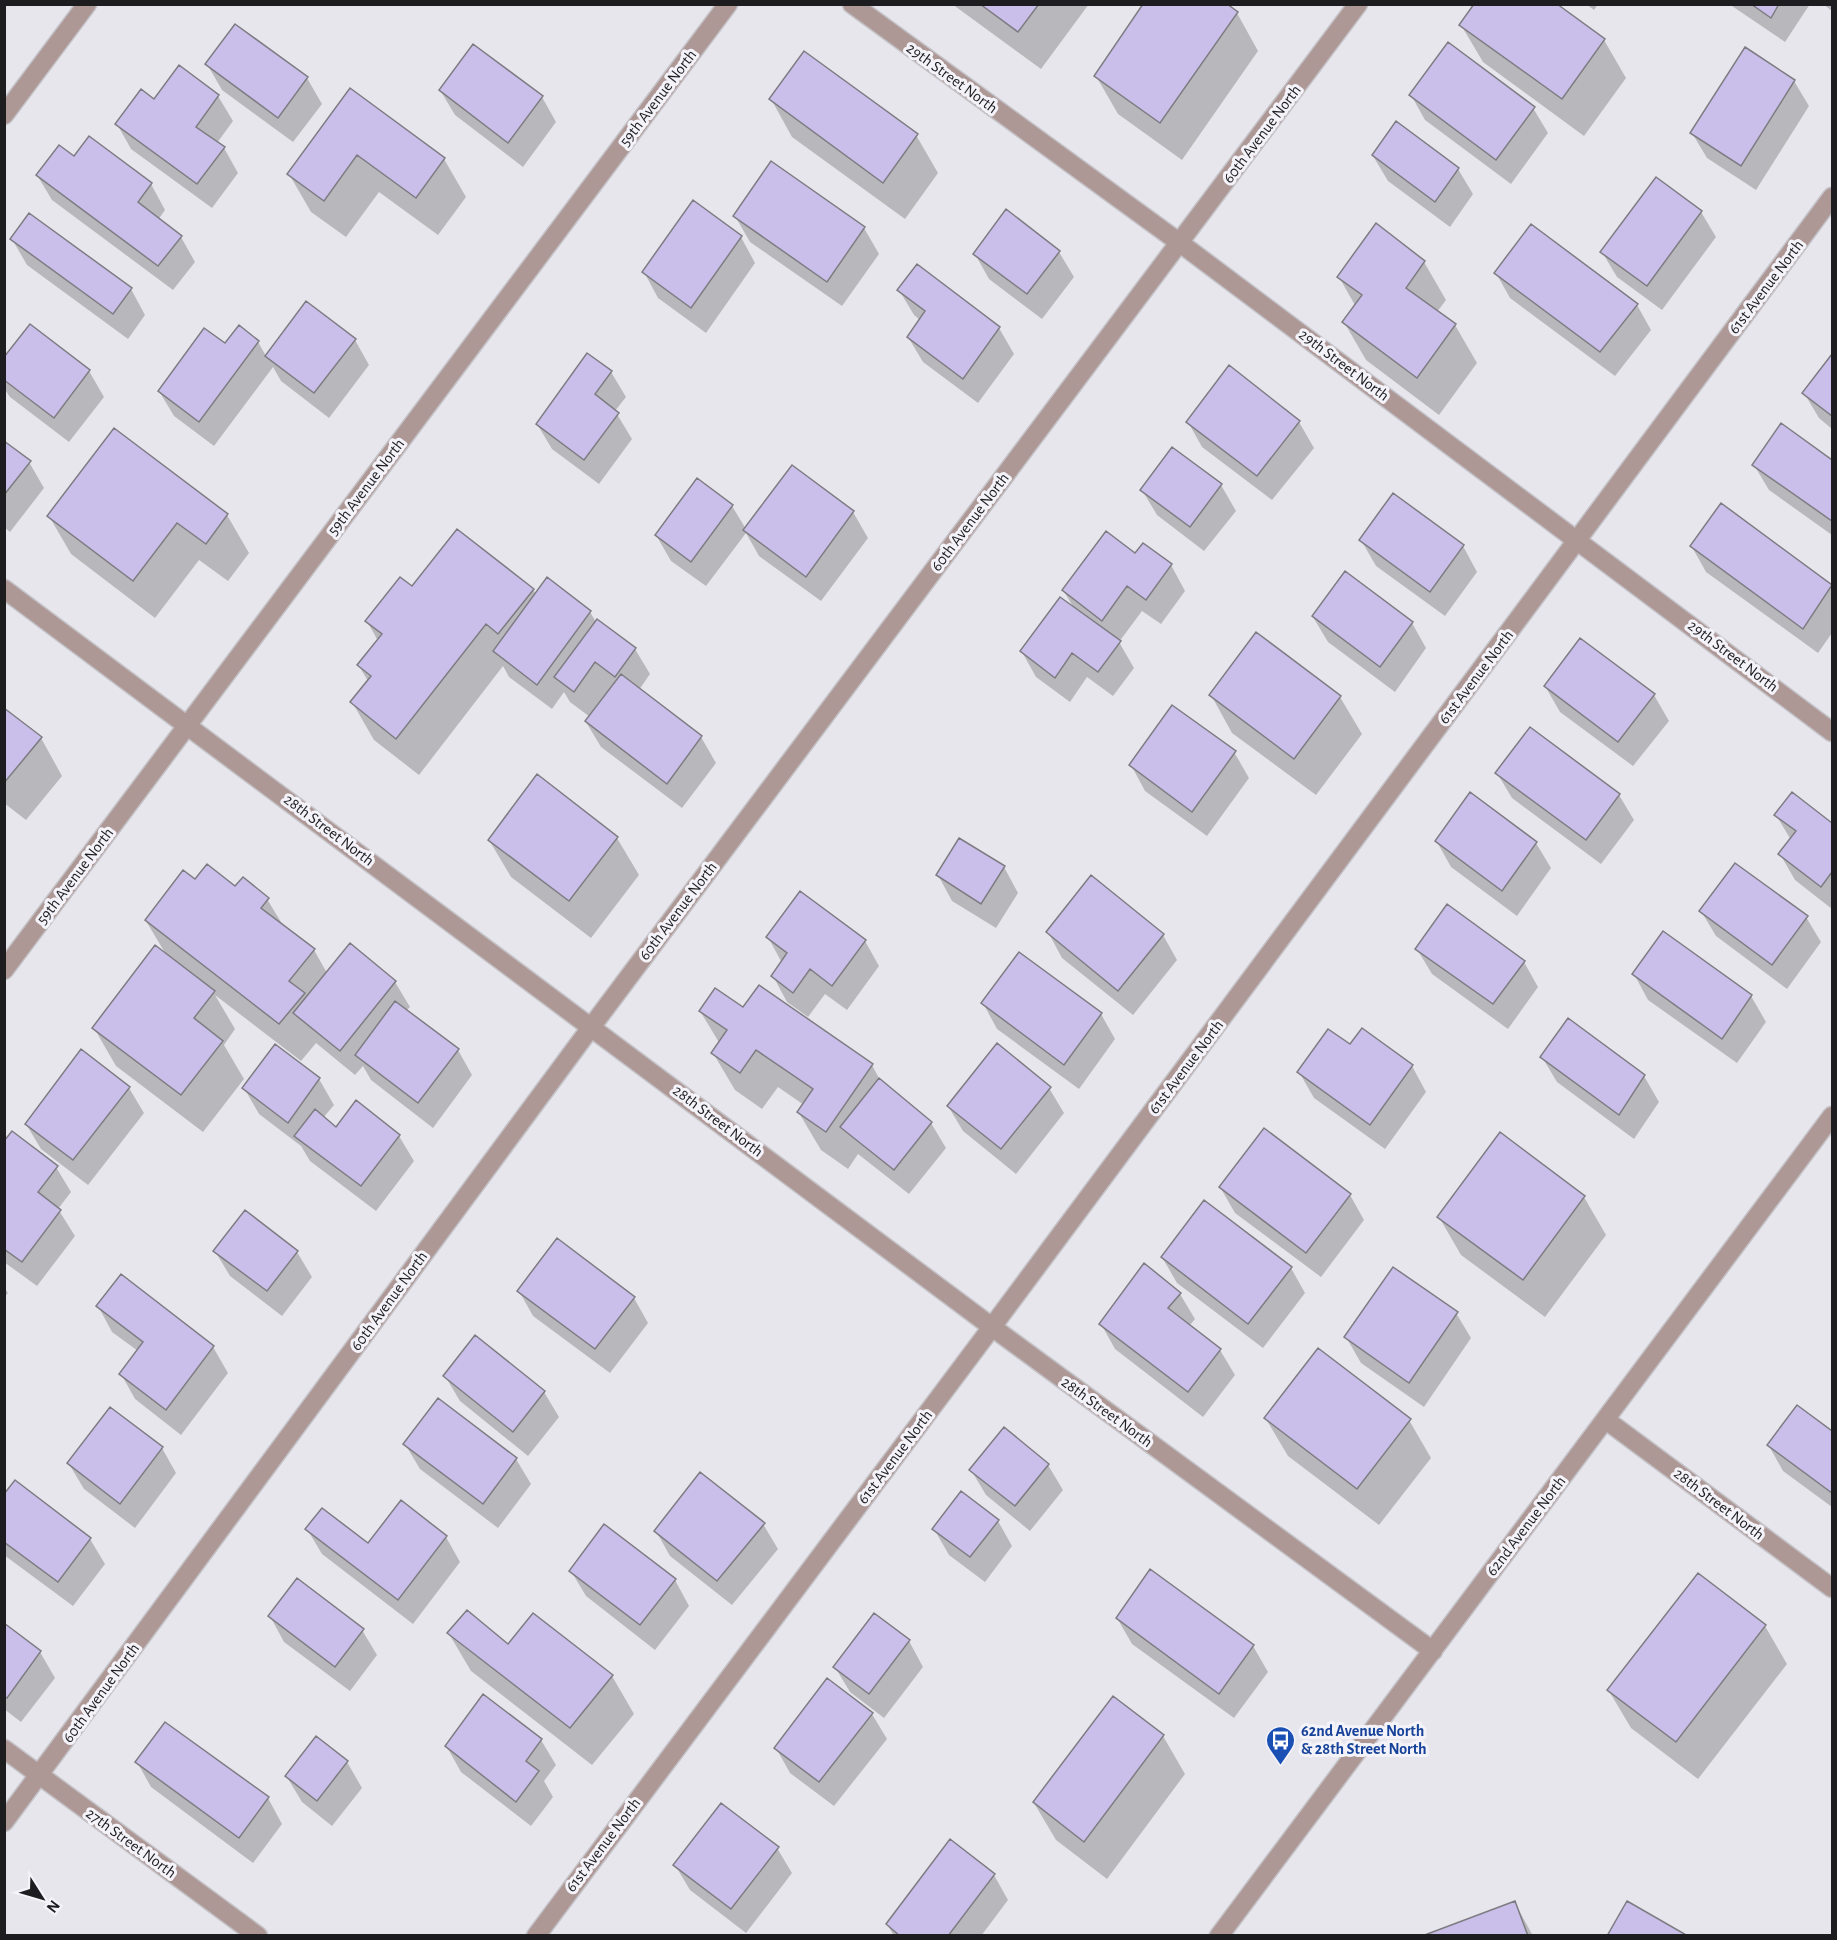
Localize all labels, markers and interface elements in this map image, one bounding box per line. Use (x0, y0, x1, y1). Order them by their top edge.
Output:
street label: 29th Street North (904, 40, 1000, 116)
street label: 59th Avenue North (617, 47, 699, 149)
street label: 60th Avenue North (1220, 82, 1304, 186)
street label: 61st Avenue North (1726, 237, 1806, 337)
street label: 29th Street North (1296, 326, 1392, 404)
street label: 59th Avenue North (325, 436, 407, 538)
street label: 60th Avenue North (928, 470, 1012, 574)
street label: 29th Street North (1685, 617, 1781, 695)
street label: 61st Avenue North (1436, 627, 1516, 727)
street label: 28th Street North (281, 791, 377, 869)
street label: 59th Avenue North (34, 825, 116, 927)
street label: 60th Avenue North (636, 859, 720, 963)
street label: 61st Avenue North (1146, 1017, 1226, 1117)
street label: 28th Street North (670, 1082, 766, 1160)
street label: 60th Avenue North (348, 1248, 430, 1354)
street label: 28th Street North (1059, 1374, 1155, 1450)
street label: 61st Avenue North (855, 1407, 935, 1507)
street label: 28th Street North (1671, 1465, 1767, 1543)
street label: 62nd Avenue North (1483, 1473, 1569, 1579)
street label: 60th Avenue North (60, 1640, 142, 1746)
place label: 62nd Avenue North & 28th Street North (1301, 1723, 1427, 1757)
bus stop icon: 62nd Avenue North & 28th Street North (1264, 1724, 1296, 1766)
street label: 61st Avenue North (563, 1795, 643, 1895)
street label: 27th Street North (83, 1805, 179, 1881)
north arrow (12, 1868, 72, 1928)
text: N (43, 1897, 63, 1916)

